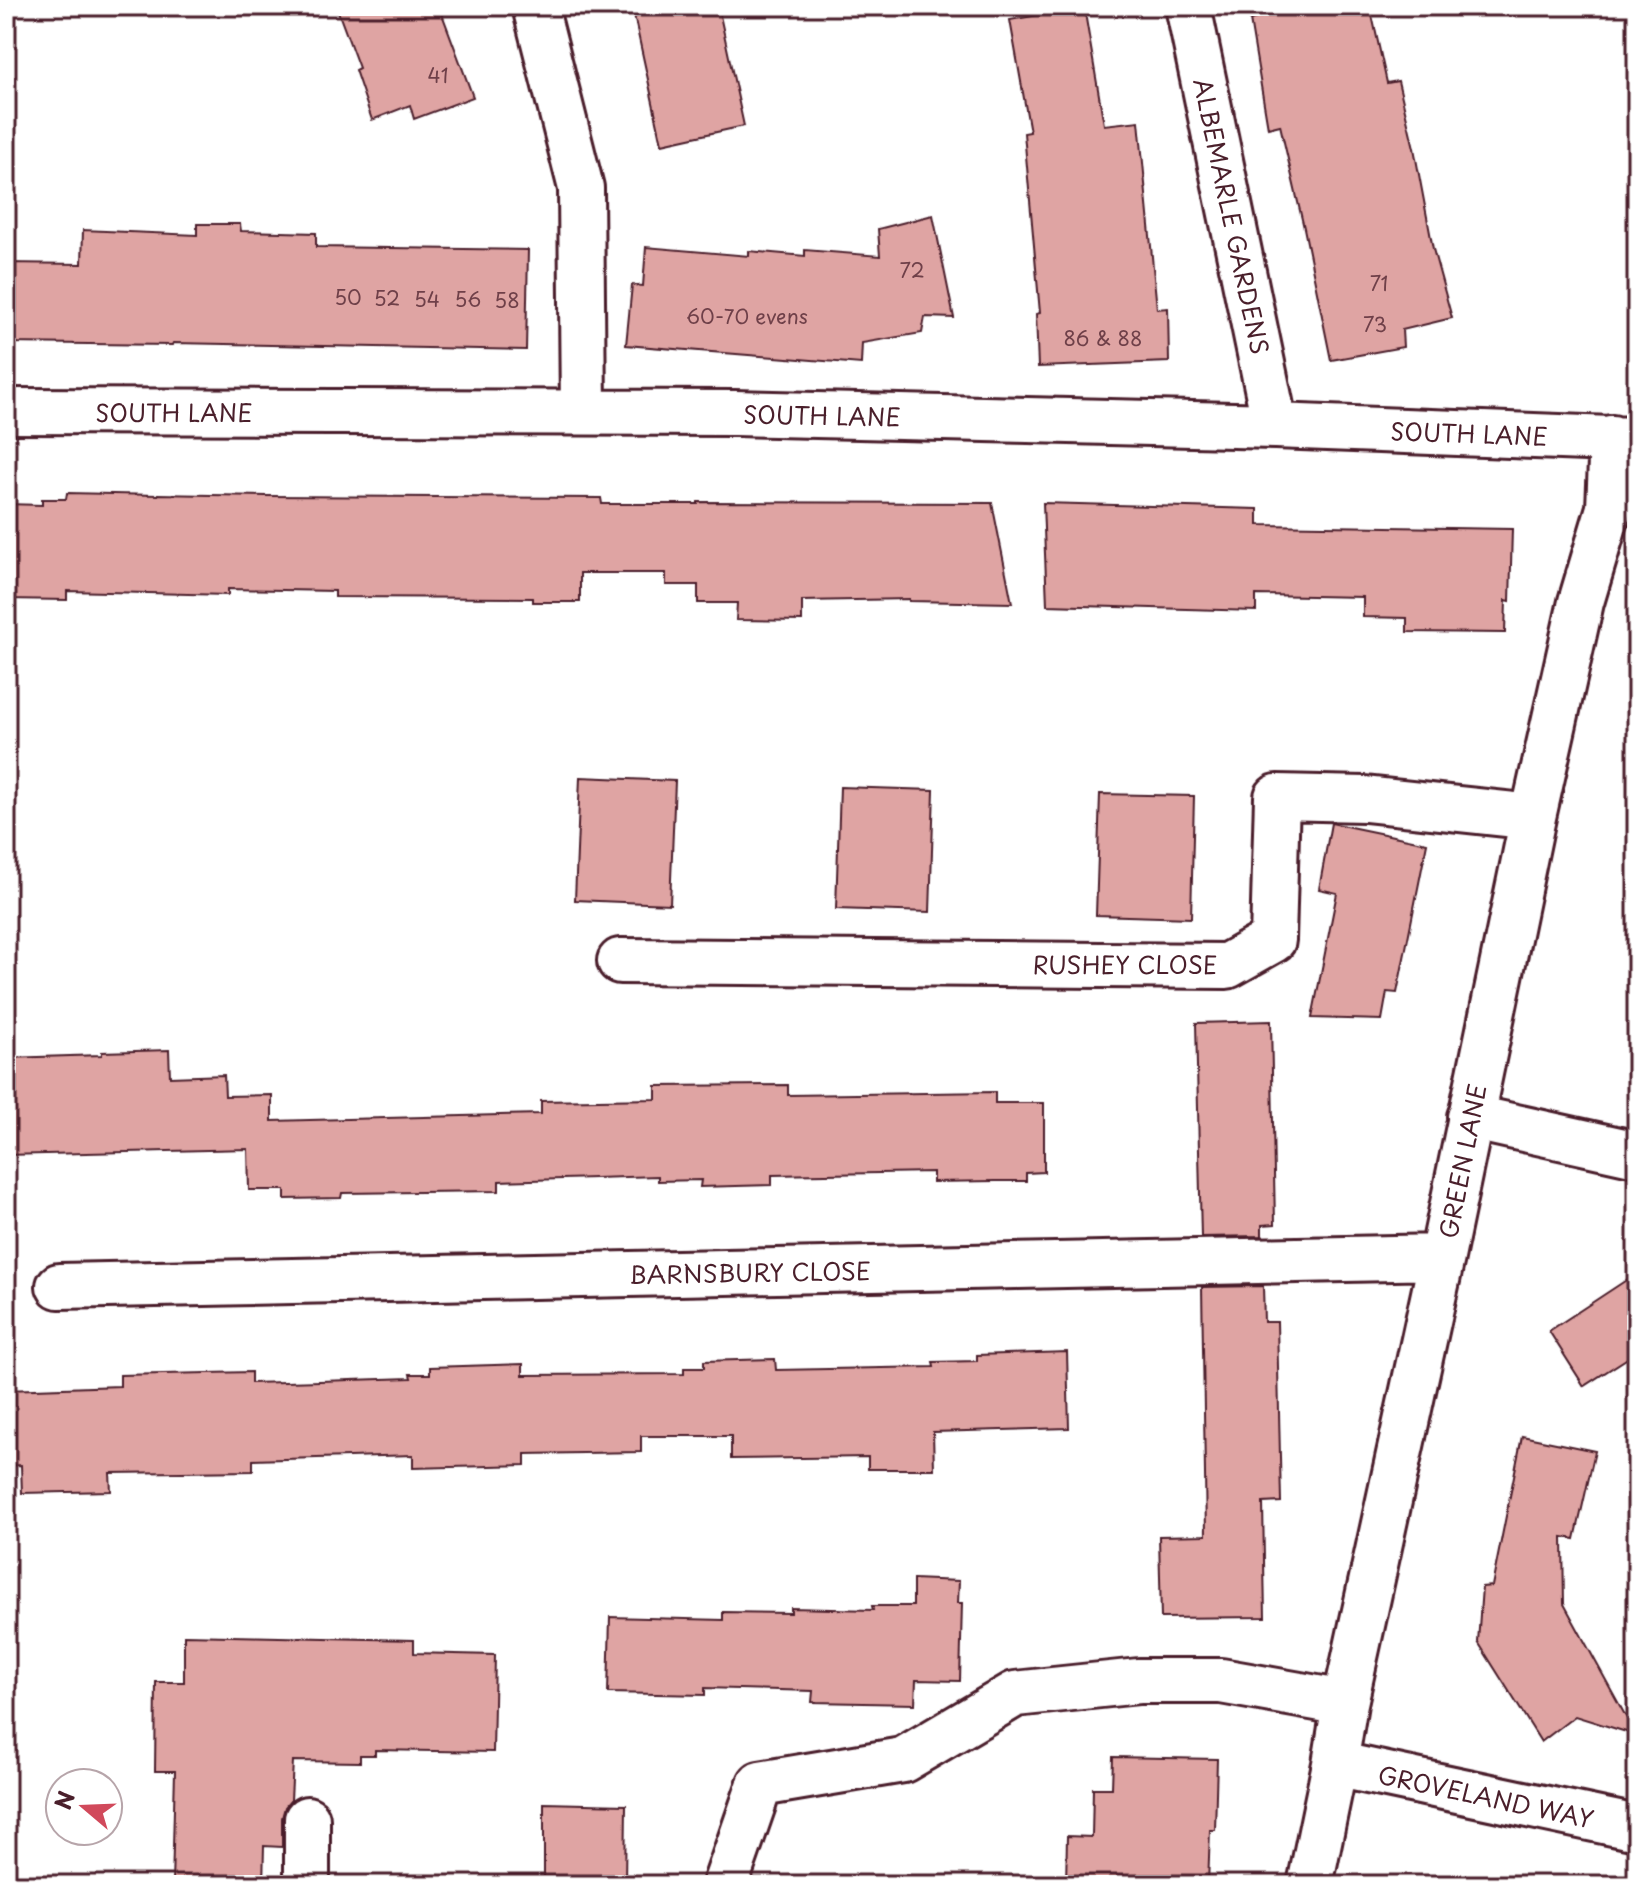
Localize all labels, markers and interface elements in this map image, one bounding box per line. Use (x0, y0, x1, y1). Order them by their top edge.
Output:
house number: 41 (428, 60, 449, 90)
street label: ALBEMARLE GARDENS (1185, 75, 1279, 357)
house number: 72 (899, 255, 925, 285)
house number: 71 (1370, 268, 1388, 298)
house number: 50 (334, 282, 362, 312)
house number: 52 (374, 283, 400, 313)
house number: 54 (414, 284, 440, 314)
house number: 56 (455, 284, 481, 314)
house number: 58 (494, 285, 520, 315)
house number: 60-70 evens (686, 301, 808, 331)
house number: 73 (1363, 309, 1387, 339)
house number: 86 & 88 (1063, 323, 1143, 353)
street label: SOUTH LANE (95, 394, 253, 430)
street label: SOUTH LANE (743, 396, 901, 434)
street label: SOUTH LANE (1390, 412, 1548, 454)
street label: RUSHEY CLOSE (1032, 946, 1218, 982)
street label: GREEN LANE (1429, 1081, 1495, 1241)
street label: BARNSBURY CLOSE (629, 1252, 871, 1292)
street label: GROVELAND WAY (1375, 1756, 1597, 1836)
north arrow (44, 1767, 124, 1847)
text: N (45, 1786, 82, 1814)

